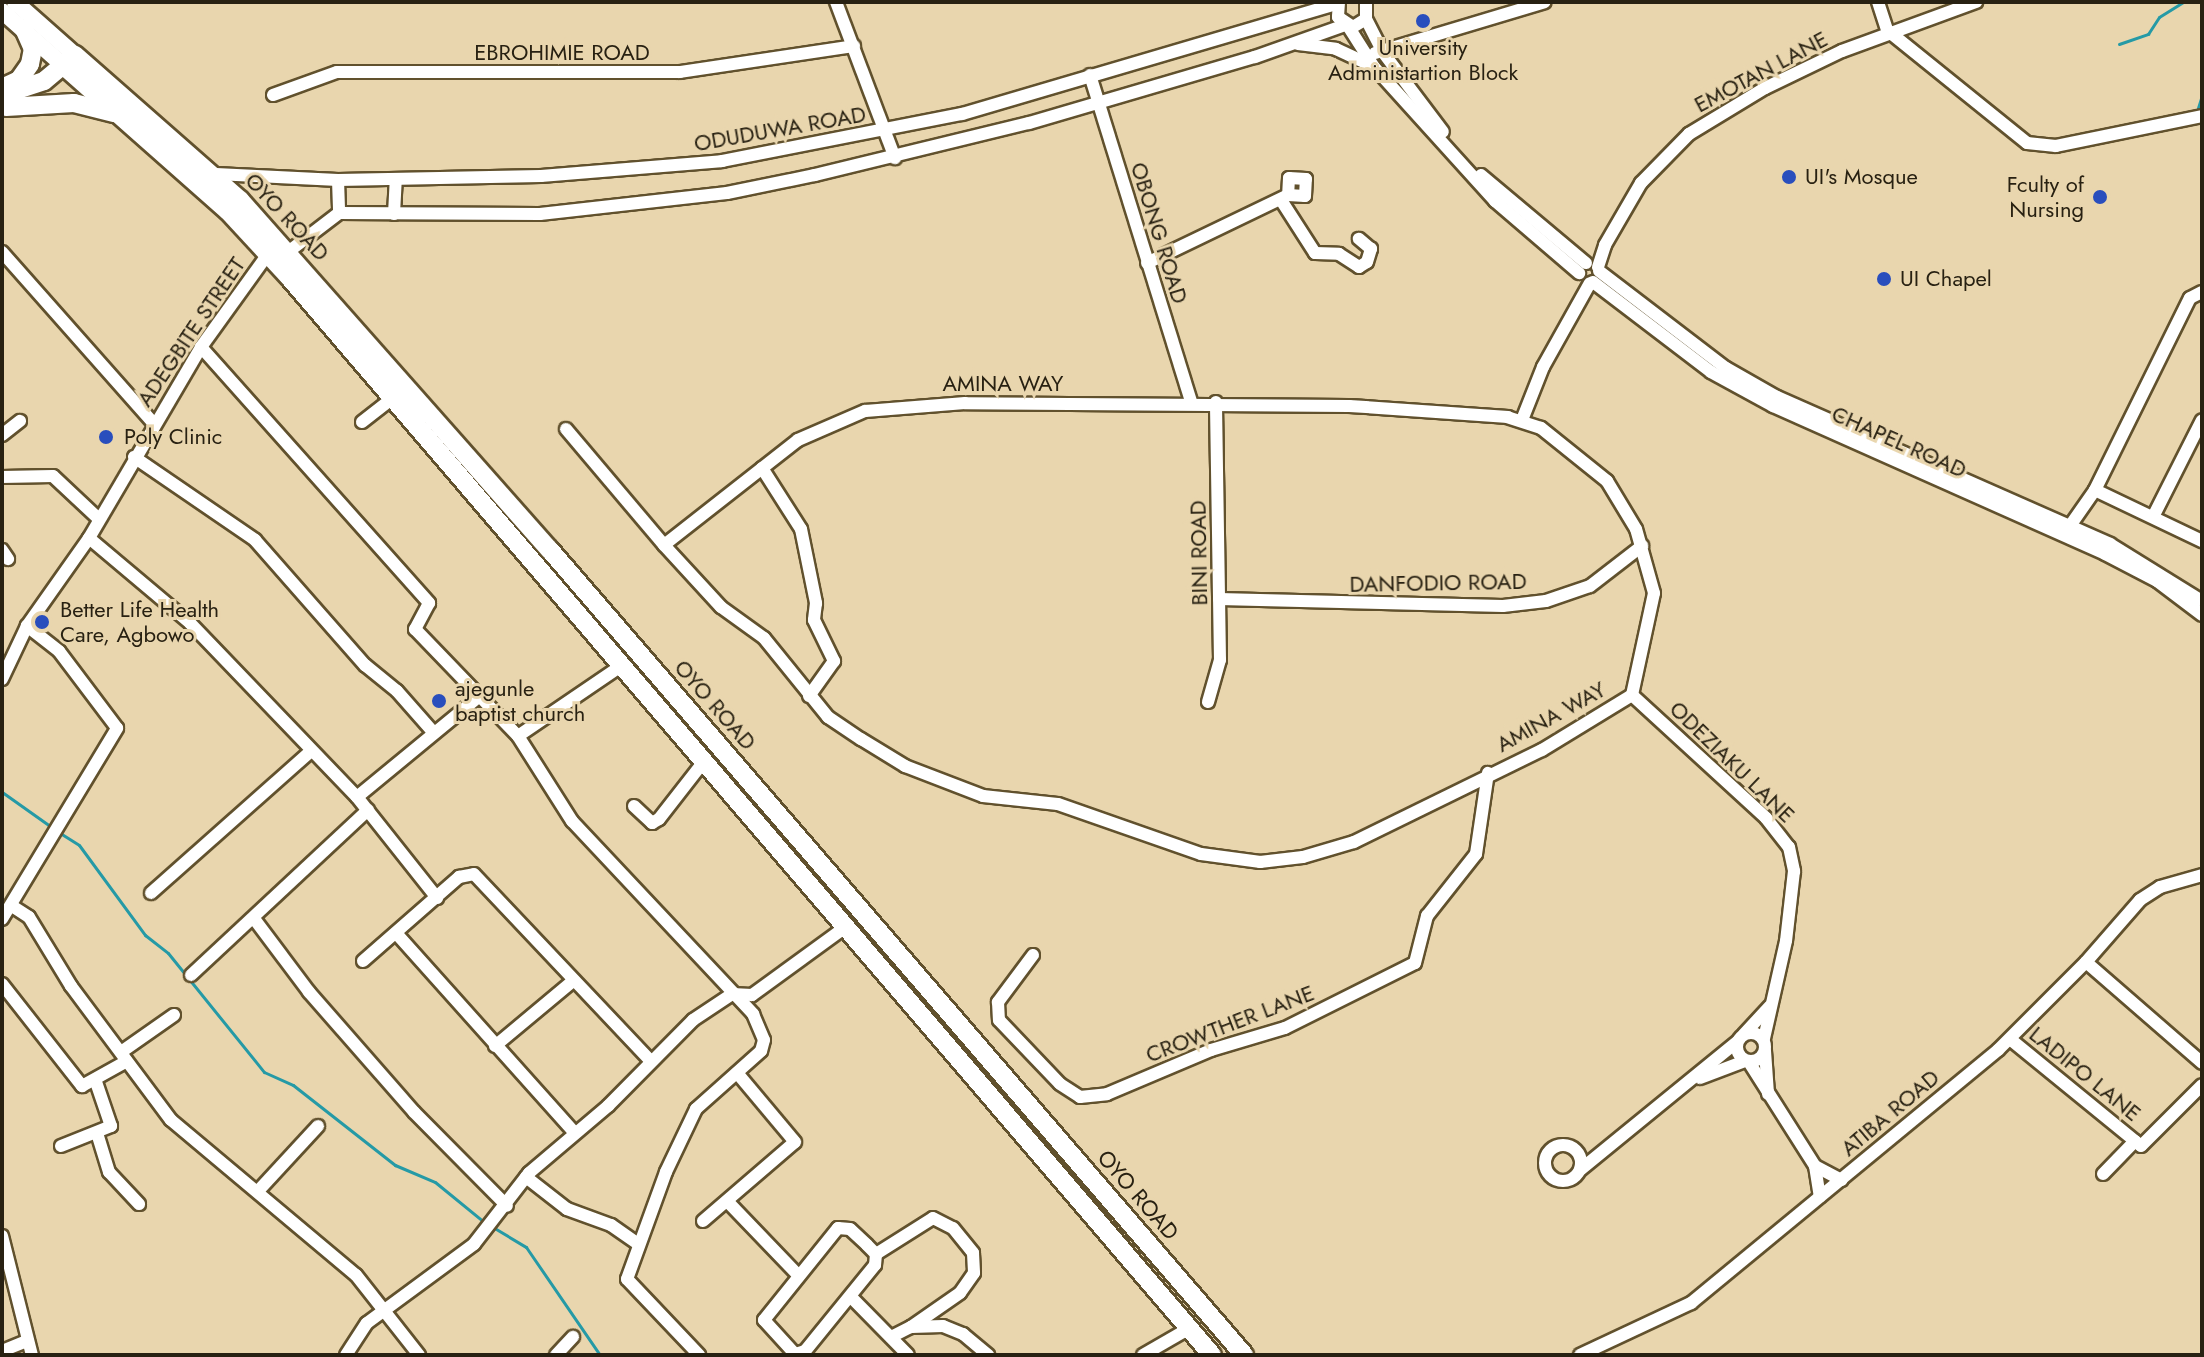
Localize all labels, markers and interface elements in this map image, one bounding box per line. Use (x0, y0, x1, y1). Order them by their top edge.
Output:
marker: University Administartion Block (1414, 12, 1432, 30)
street label: EMOTAN LANE (1690, 26, 1832, 118)
place label: University Administartion Block (1328, 34, 1518, 86)
street label: EBROHIMIE ROAD (474, 40, 650, 66)
street label: ODUDUWA ROAD (692, 101, 868, 157)
street label: OBONG ROAD (1125, 159, 1193, 307)
place label: UI's Mosque (1805, 164, 1918, 190)
street label: OYO ROAD (240, 168, 334, 266)
marker: UI's Mosque (1780, 168, 1798, 186)
place label: Fculty of Nursing (2007, 171, 2084, 222)
marker: Fculty of Nursing (2091, 188, 2109, 206)
street label: ADEGBITE STREET (131, 252, 251, 412)
place label: UI Chapel (1900, 266, 1992, 292)
marker: UI Chapel (1875, 270, 1893, 288)
street label: AMINA WAY (943, 371, 1063, 397)
street label: CHAPEL ROAD (1828, 401, 1970, 483)
place label: Poly Clinic (124, 424, 222, 450)
marker: Poly Clinic (95, 426, 117, 448)
street label: BINI ROAD (1185, 500, 1213, 606)
street label: DANFODIO ROAD (1349, 568, 1527, 598)
place label: Better Life Health Care, Agbowo (60, 596, 219, 648)
marker: Better Life Health Care, Agbowo (31, 611, 53, 633)
street label: OYO ROAD (669, 655, 761, 755)
place label: ajegunle baptist church (455, 675, 585, 726)
street label: AMINA WAY (1492, 676, 1610, 758)
marker: ajegunle baptist church (430, 692, 448, 710)
street label: ODEZIAKU LANE (1664, 696, 1800, 828)
street label: CROWTHER LANE (1142, 980, 1318, 1068)
street label: LADIPO LANE (2024, 1021, 2146, 1127)
street label: ATIBA ROAD (1835, 1064, 1945, 1162)
street label: OYO ROAD (1092, 1145, 1184, 1245)

